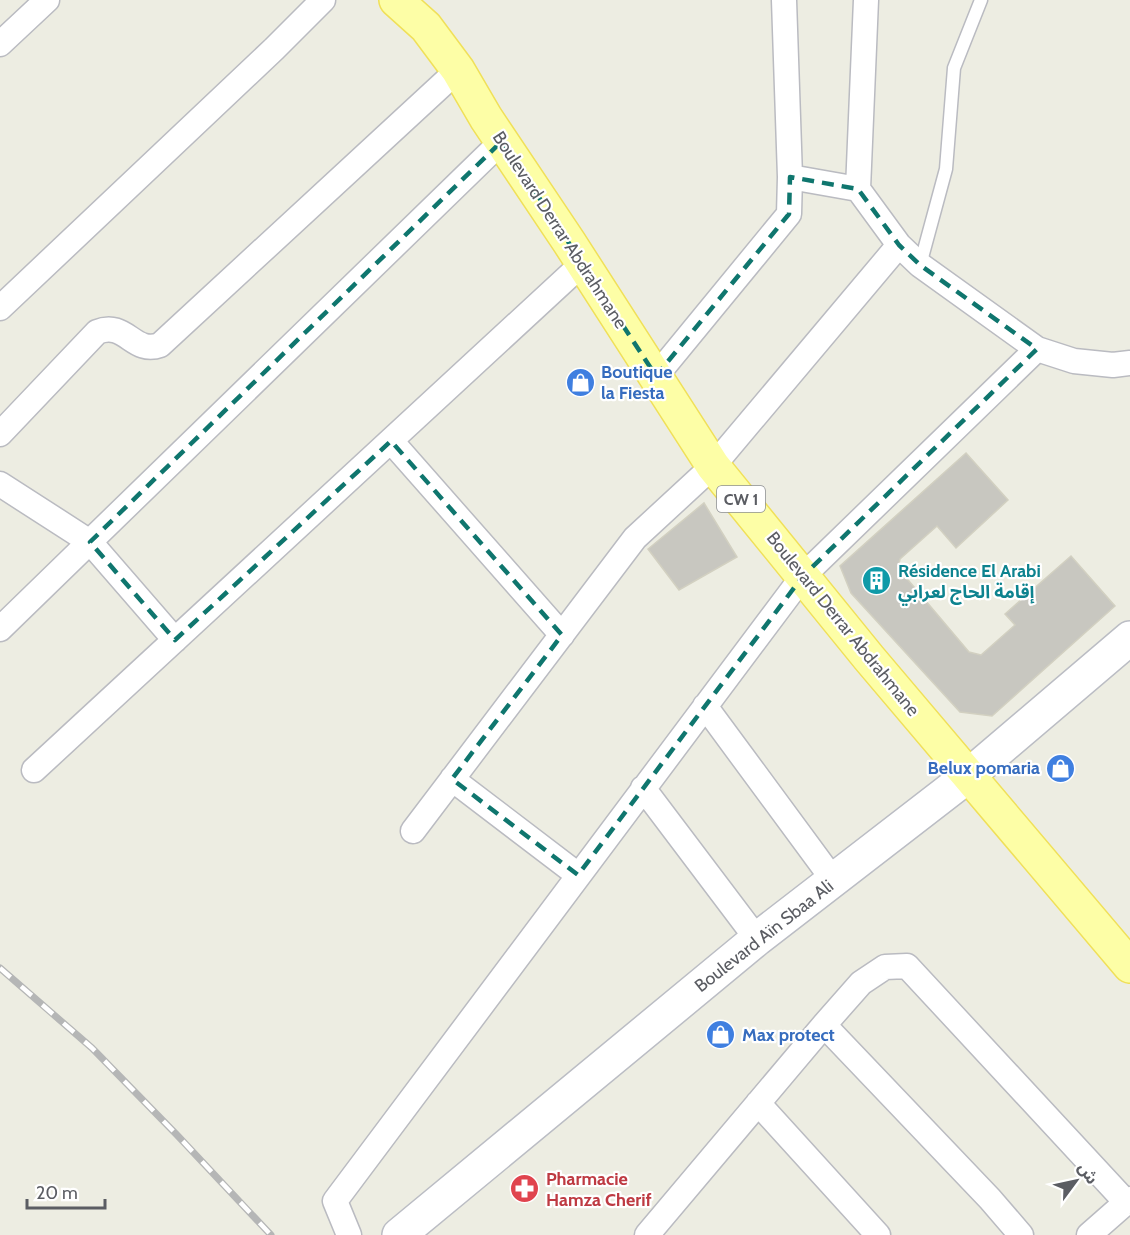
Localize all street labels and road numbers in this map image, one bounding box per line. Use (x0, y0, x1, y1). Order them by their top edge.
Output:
street label: Boulevard Derrar Abdrahmane (488, 127, 632, 333)
road number: CW 1 (717, 486, 765, 512)
street label: Boulevard Derrar Abdrahmane (762, 527, 924, 721)
street label: Boulevard Aïn Sbaa Ali (690, 875, 838, 997)

